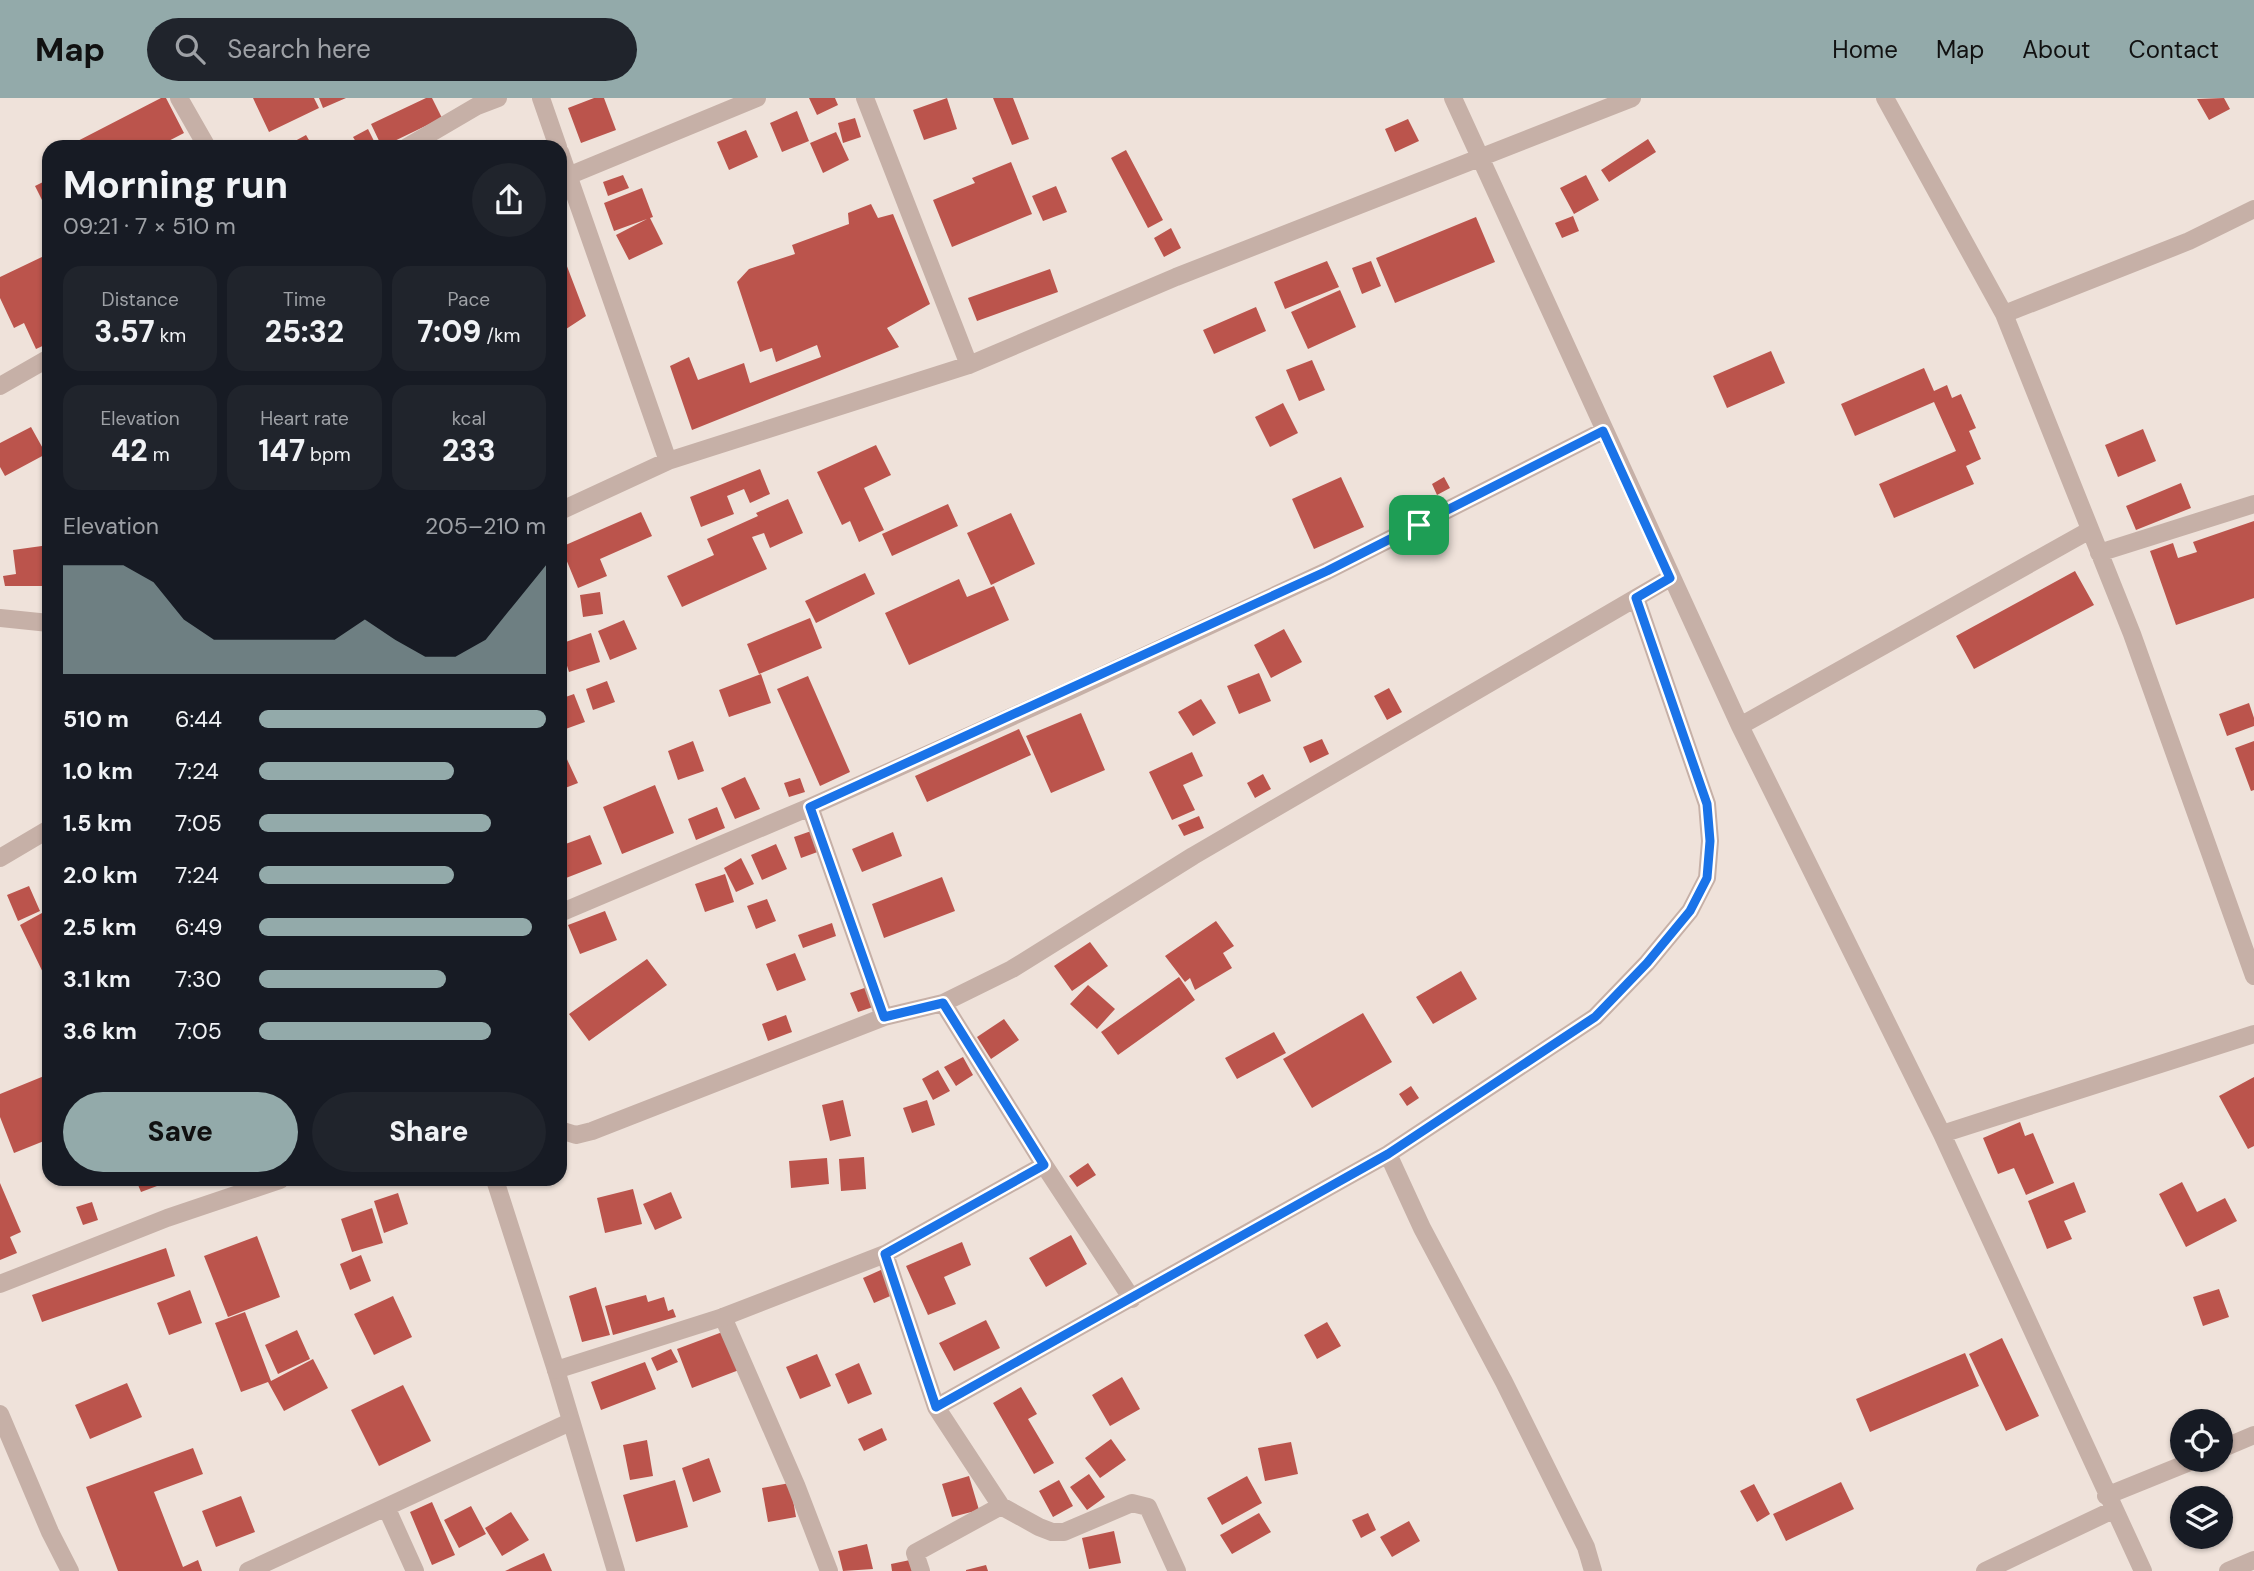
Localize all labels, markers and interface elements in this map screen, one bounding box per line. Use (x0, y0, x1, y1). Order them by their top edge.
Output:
search box (147, 18, 637, 81)
text: Map (35, 28, 105, 71)
icon: search (171, 30, 209, 68)
text: Search here (227, 32, 371, 66)
text: Home (1832, 34, 1898, 65)
text: Map (1936, 34, 1984, 65)
text: About (2022, 34, 2091, 65)
text: Contact (2129, 34, 2219, 65)
text: Morning run (63, 160, 288, 210)
button: share (472, 163, 546, 237)
text: 09:21 · 7 × 510 m (63, 211, 236, 241)
text: Distance (102, 287, 179, 312)
text: Time (283, 287, 326, 312)
text: Pace (448, 287, 490, 312)
text: 3.57 (94, 312, 155, 351)
text: 25:32 (265, 312, 344, 351)
text: 7:09 (417, 312, 481, 351)
text: km (155, 323, 186, 348)
text: /km (481, 323, 520, 348)
text: Elevation (101, 406, 180, 431)
text: Heart rate (260, 406, 349, 431)
text: kcal (452, 406, 486, 431)
text: 42 (111, 431, 148, 470)
text: 147 (258, 431, 305, 470)
text: 233 (442, 431, 496, 470)
text: m (148, 442, 170, 467)
text: bpm (305, 442, 351, 467)
pin (1389, 495, 1449, 555)
icon: arrive (1400, 506, 1438, 544)
text: Elevation (63, 511, 159, 541)
text: 205–210 m (425, 511, 546, 541)
text: 510 m (63, 704, 129, 734)
text: 6:44 (175, 704, 222, 734)
text: 1.0 km (63, 756, 133, 786)
text: 7:24 (175, 756, 219, 786)
text: 1.5 km (63, 808, 132, 838)
text: 7:05 (175, 808, 222, 838)
text: 2.0 km (63, 860, 138, 890)
text: 7:24 (175, 860, 219, 890)
text: 2.5 km (63, 912, 137, 942)
text: 6:49 (175, 912, 223, 942)
text: 3.1 km (63, 964, 131, 994)
text: 7:30 (175, 964, 221, 994)
text: 3.6 km (63, 1016, 137, 1046)
text: 7:05 (175, 1016, 222, 1046)
button: Save (63, 1092, 298, 1172)
button: Share (312, 1092, 546, 1172)
map controls (2170, 1409, 2233, 1549)
button: locate (2170, 1409, 2233, 1472)
button: layers (2170, 1486, 2233, 1549)

